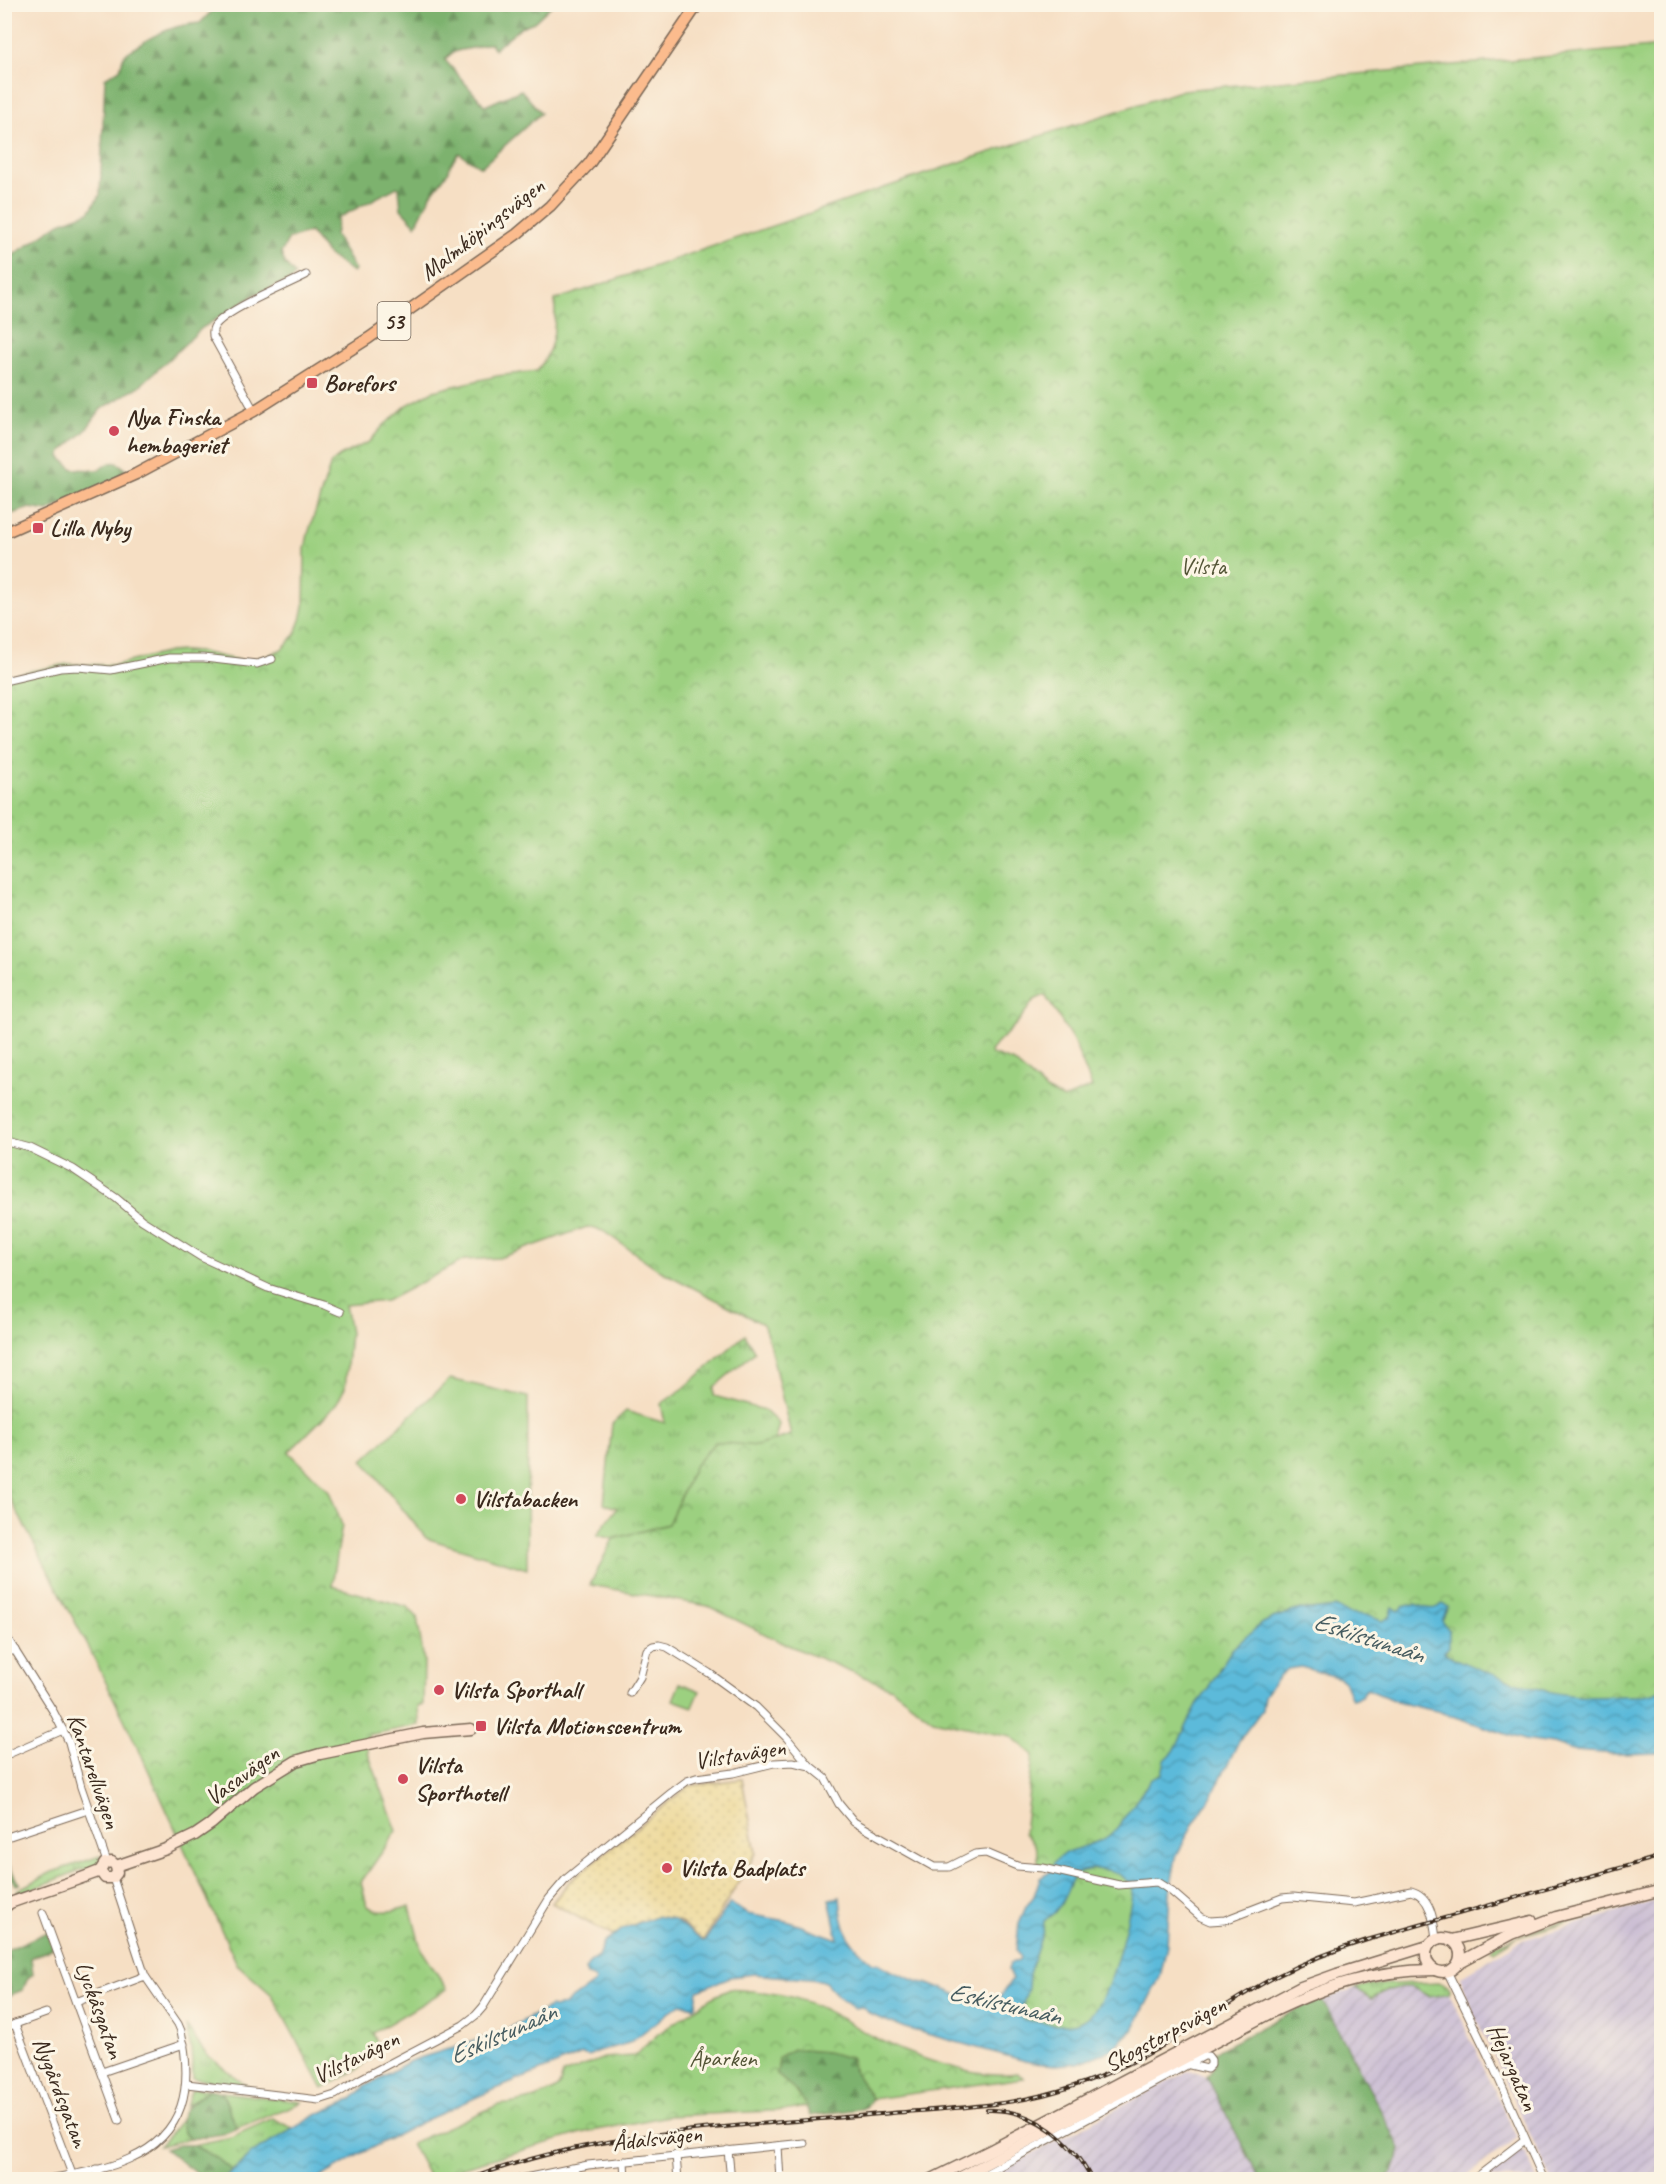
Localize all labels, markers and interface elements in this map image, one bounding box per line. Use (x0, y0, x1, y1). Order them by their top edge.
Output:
street label: Malmköpingsvägen (414, 171, 551, 287)
road number: 53 (378, 302, 410, 340)
place label: Borefors (324, 368, 397, 398)
marker: Borefors (305, 376, 319, 390)
place label: Nya Finska hembageriet (126, 402, 231, 460)
marker: Nya Finska hembageriet (107, 424, 121, 438)
place label: Lilla Nyby (50, 513, 132, 543)
marker: Lilla Nyby (31, 521, 45, 535)
park label: Vilsta (1180, 551, 1227, 581)
place label: Vilstabacken (473, 1484, 578, 1514)
marker: Vilstabacken (454, 1492, 468, 1506)
water label: Eskilstunaån (1310, 1604, 1430, 1671)
place label: Vilsta Sporthall (451, 1675, 585, 1705)
marker: Vilsta Sporthall (432, 1683, 446, 1697)
street label: Kantarellvägen (60, 1709, 128, 1833)
place label: Vilsta Motionscentrum (493, 1711, 682, 1741)
marker: Vilsta Motionscentrum (474, 1719, 488, 1733)
street label: Vilstavägen (692, 1732, 788, 1776)
street label: Vasavägen (199, 1738, 285, 1812)
place label: Vilsta Sporthotell (415, 1750, 510, 1808)
marker: Vilsta Sporthotell (396, 1772, 410, 1786)
place label: Vilsta Badplats (679, 1853, 807, 1883)
marker: Vilsta Badplats (660, 1861, 674, 1875)
street label: Lyckåsgatan (69, 1957, 132, 2064)
water label: Eskilstunaån (946, 1975, 1066, 2033)
street label: Skogstorpsvägen (1099, 1989, 1231, 2079)
water label: Eskilstunaån (443, 1994, 563, 2072)
street label: Hejargatan (1481, 2019, 1546, 2115)
street label: Vilstavägen (308, 2023, 404, 2091)
street label: Nygårdsgatan (26, 2033, 96, 2152)
park label: Åparken (689, 2043, 758, 2073)
street label: Ådalsvägen (611, 2118, 703, 2158)

